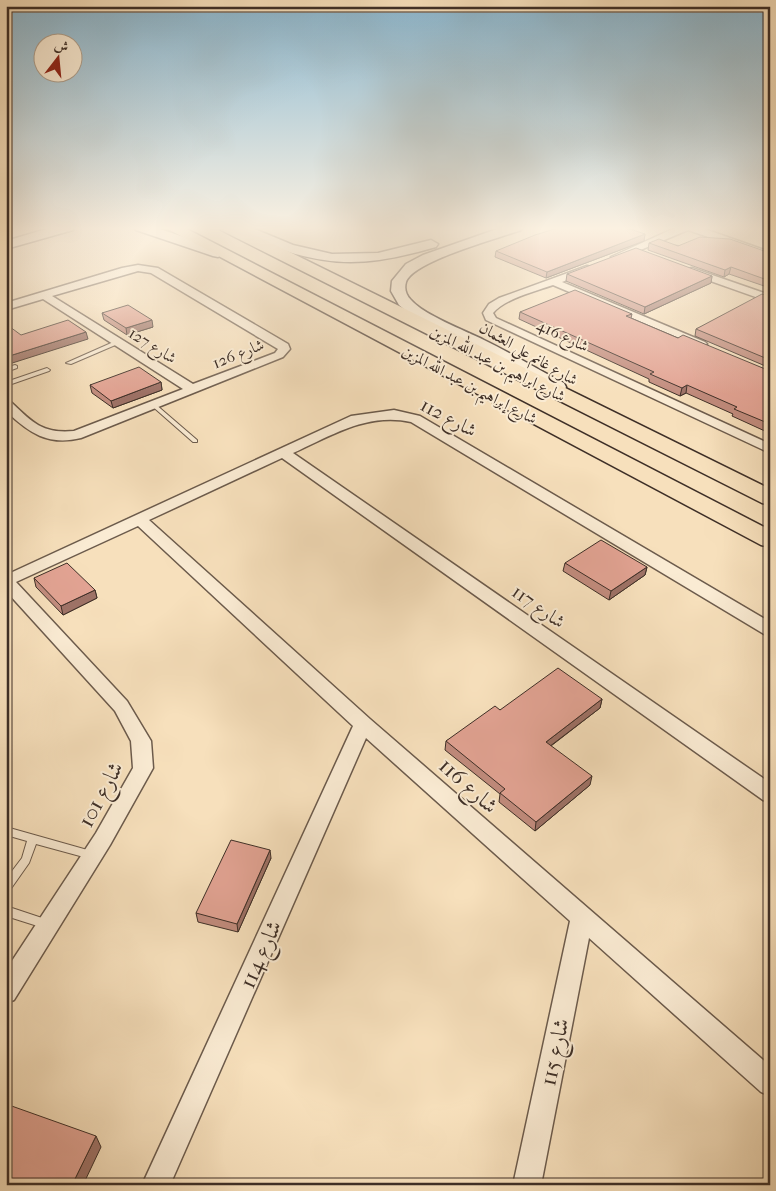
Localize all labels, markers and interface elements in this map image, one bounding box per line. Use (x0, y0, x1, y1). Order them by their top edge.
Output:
north arrow (32, 32, 82, 82)
text: ش (52, 36, 71, 56)
street label: شارع 416 (532, 315, 592, 359)
street label: شارع ابراهيم بن عبد الله المزين (424, 318, 570, 412)
street label: شارع غانم علي العثمان (473, 318, 581, 395)
street label: شارع 127 (123, 323, 180, 371)
street label: شارع 126 (210, 335, 268, 376)
street label: شارع إبراهيم بن عبد الله المزين (396, 338, 542, 434)
street label: شارع 112 (415, 394, 480, 445)
street label: شارع 117 (505, 581, 569, 636)
street label: شارع 116 (430, 753, 503, 823)
street label: شارع 101 (73, 757, 133, 834)
street label: شارع 114 (234, 916, 292, 994)
street label: شارع 115 (535, 1016, 580, 1089)

